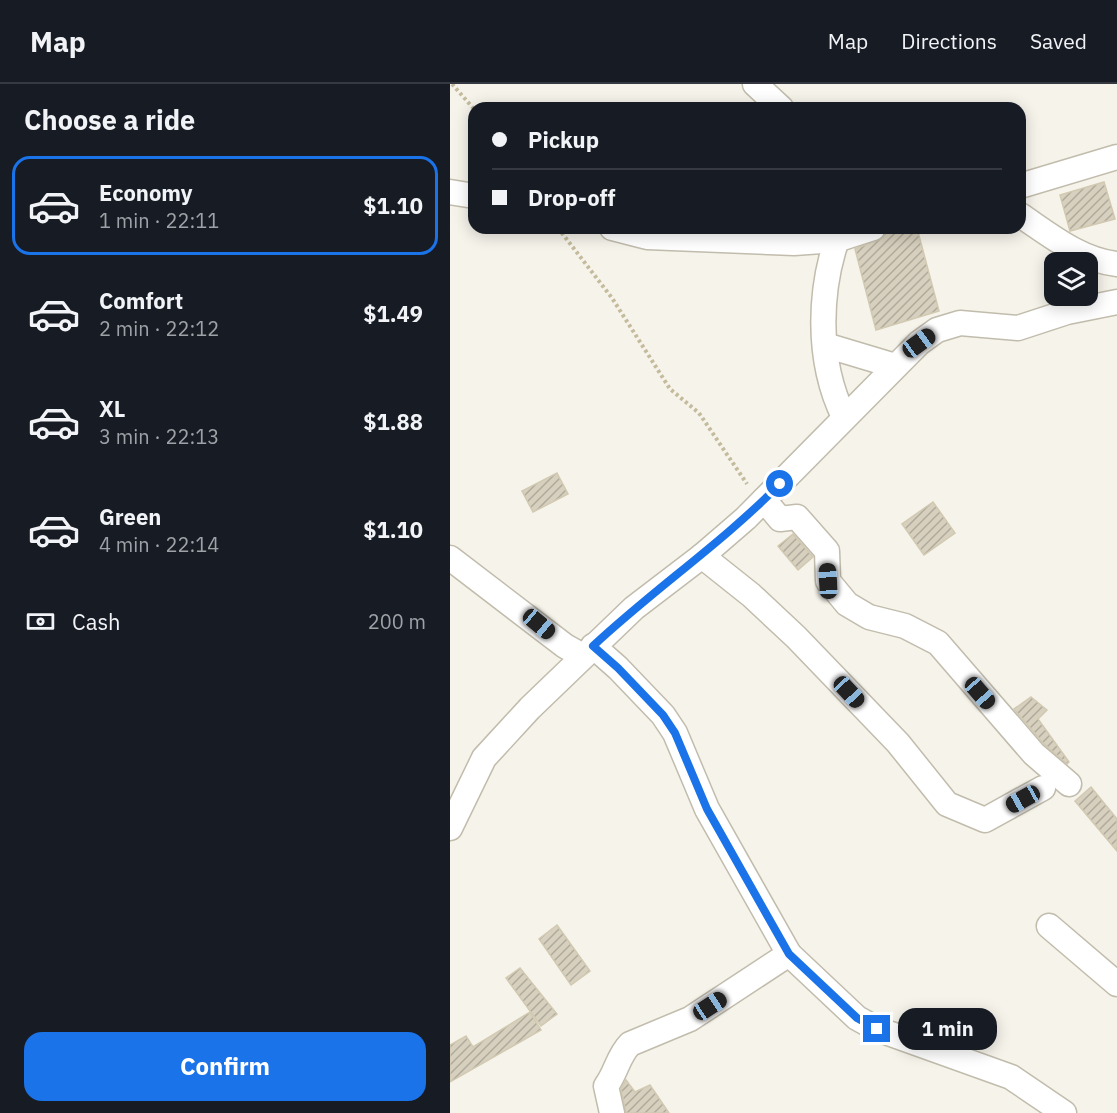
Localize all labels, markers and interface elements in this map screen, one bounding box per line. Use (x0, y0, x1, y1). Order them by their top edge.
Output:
text: Map (30, 23, 86, 60)
text: Map (828, 27, 868, 55)
text: Directions (901, 27, 997, 55)
text: Saved (1030, 27, 1087, 55)
text: Choose a ride (24, 102, 195, 137)
text: Pickup (528, 125, 599, 154)
text: Economy (99, 178, 193, 207)
icon: car (27, 179, 81, 233)
text: Drop-off (528, 183, 615, 212)
text: $1.10 (363, 191, 423, 220)
text: 1 min · 22:11 (99, 207, 219, 234)
map controls (1044, 252, 1098, 306)
button: layers (1044, 252, 1098, 306)
text: Comfort (99, 286, 183, 315)
icon: car (27, 287, 81, 341)
text: $1.49 (363, 299, 423, 328)
text: 2 min · 22:12 (99, 315, 219, 342)
car (899, 325, 939, 361)
text: XL (99, 394, 125, 423)
icon: car (27, 395, 81, 449)
text: $1.88 (363, 407, 423, 436)
text: 3 min · 22:13 (99, 423, 219, 450)
route start (766, 470, 793, 497)
text: Green (99, 502, 161, 531)
icon: car (27, 503, 81, 557)
text: $1.10 (363, 515, 423, 544)
text: 4 min · 22:14 (99, 531, 219, 558)
car (818, 563, 838, 599)
icon: cash (24, 605, 57, 638)
car (519, 606, 559, 642)
text: Cash (72, 607, 121, 636)
text: 200 m (368, 608, 426, 635)
car (830, 673, 868, 711)
car (961, 674, 999, 712)
car (1003, 782, 1043, 816)
car (690, 989, 730, 1023)
callout: 1 min (898, 1008, 997, 1050)
route end (863, 1015, 890, 1042)
text: 1 min (921, 1015, 974, 1042)
button: Confirm (24, 1032, 426, 1101)

